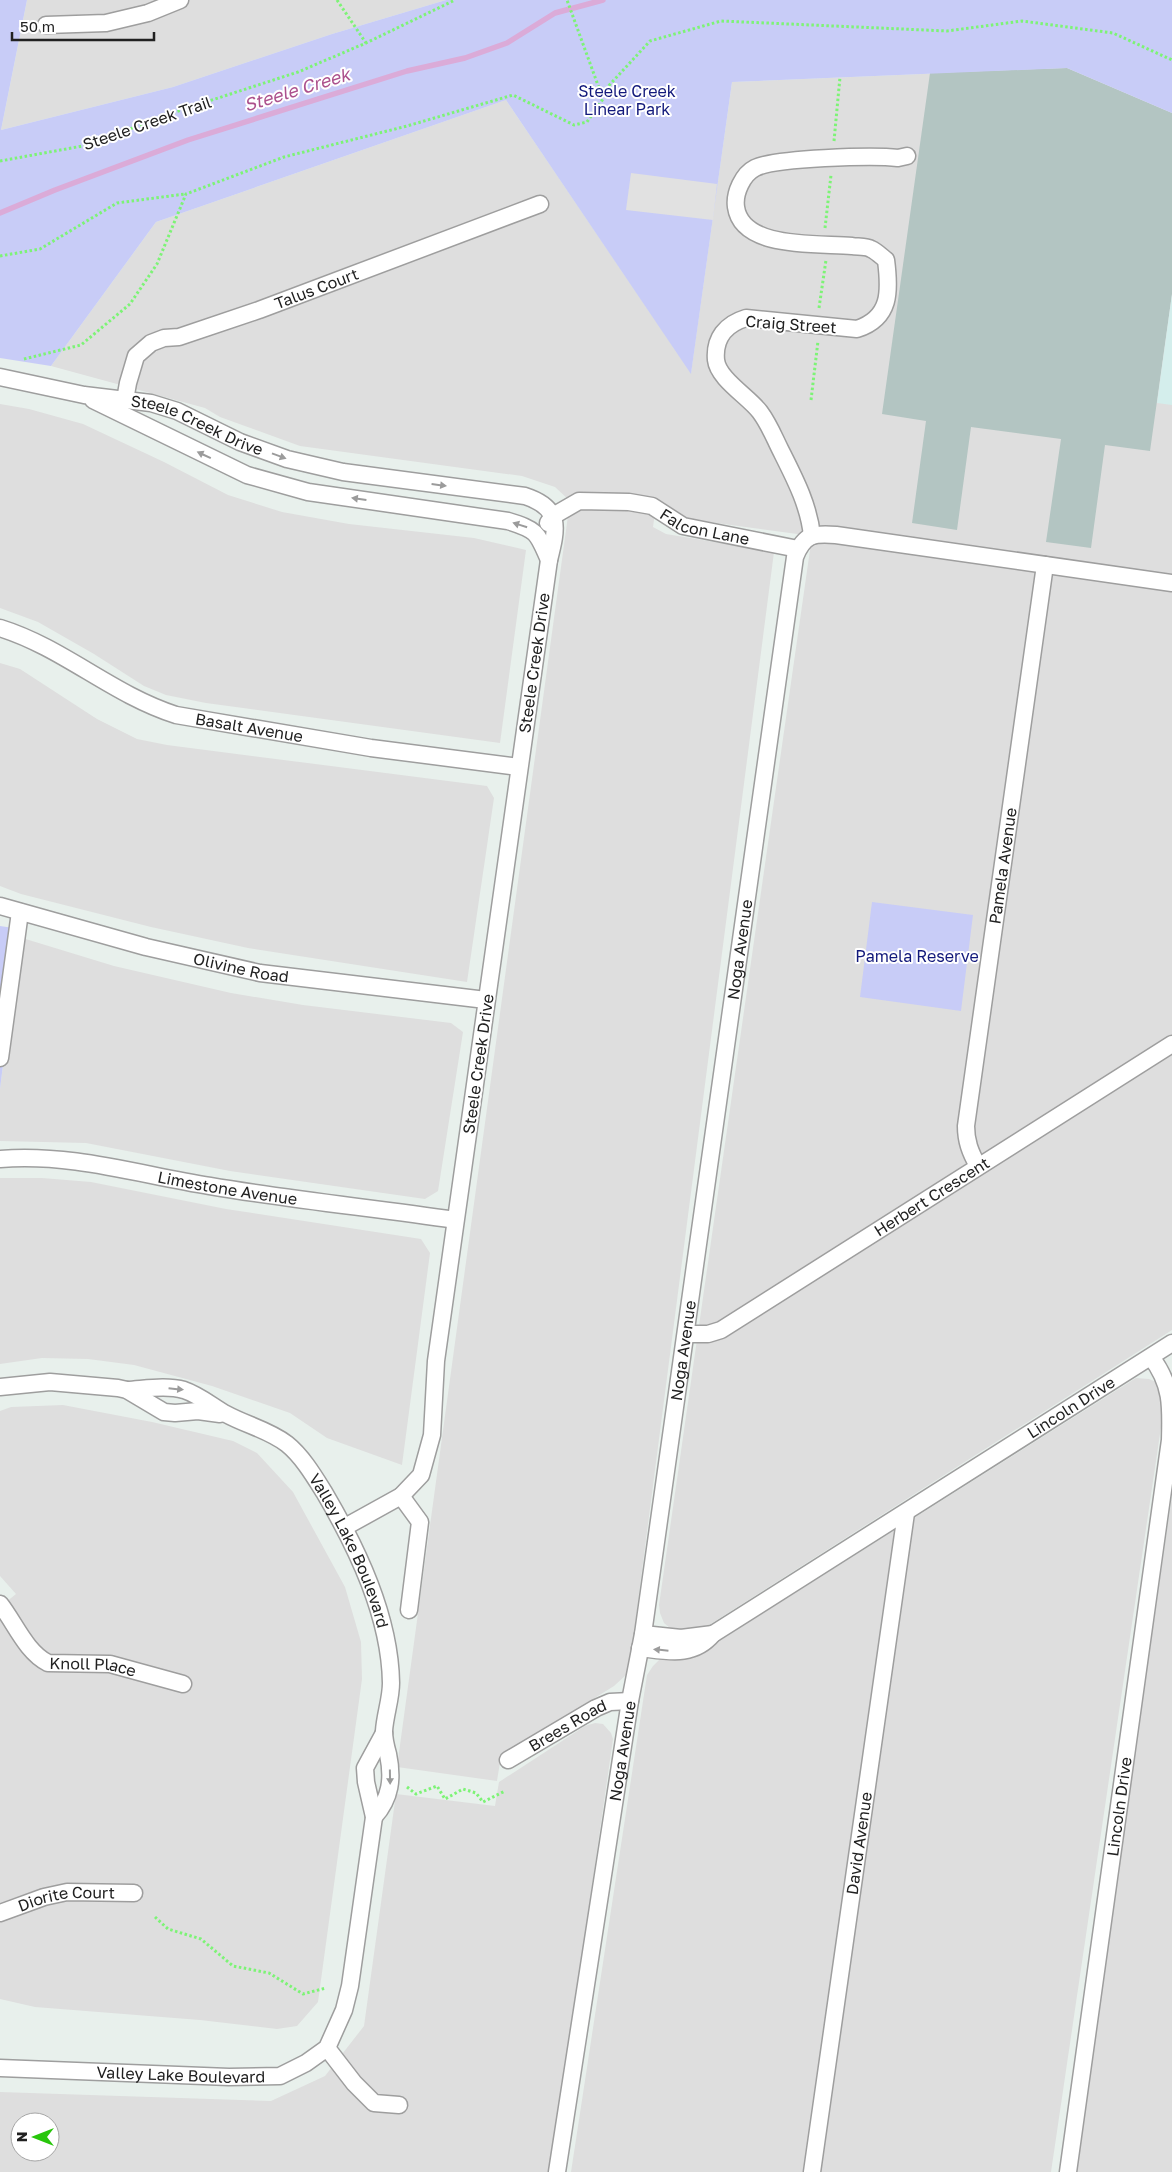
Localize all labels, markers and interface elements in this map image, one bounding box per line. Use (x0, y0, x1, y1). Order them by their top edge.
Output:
scale bar (12, 10, 155, 42)
text: 50 m (20, 17, 55, 35)
water label: Steele Creek (241, 62, 354, 116)
park label: Steele Creek Linear Park (578, 81, 676, 119)
street label: Steele Creek Trail (80, 92, 214, 154)
street label: Talus Court (272, 263, 361, 313)
street label: Craig Street (745, 311, 837, 337)
street label: Steele Creek Drive (130, 391, 266, 460)
one-way arrow (197, 451, 211, 459)
one-way arrow (272, 453, 287, 461)
one-way arrow (431, 481, 447, 489)
one-way arrow (351, 495, 367, 503)
street label: Falcon Lane (656, 504, 751, 549)
one-way arrow (512, 520, 527, 528)
street label: Steele Creek Drive (514, 592, 554, 734)
street label: Basalt Avenue (194, 708, 305, 746)
street label: Pamela Avenue (985, 806, 1021, 925)
street label: Noga Avenue (723, 898, 757, 1001)
park label: Pamela Reserve (855, 946, 979, 966)
street label: Olivine Road (191, 948, 290, 986)
street label: Steele Creek Drive (458, 993, 498, 1135)
street label: Herbert Crescent (870, 1152, 993, 1240)
street label: Limestone Avenue (156, 1167, 299, 1209)
street label: Noga Avenue (666, 1299, 700, 1402)
street label: Lincoln Drive (1023, 1372, 1118, 1442)
one-way arrow (168, 1386, 184, 1394)
street label: Valley Lake Boulevard (305, 1470, 393, 1630)
one-way arrow (653, 1646, 669, 1654)
street label: Knoll Place (49, 1653, 139, 1681)
street label: Brees Road (525, 1695, 609, 1756)
street label: Noga Avenue (605, 1699, 640, 1803)
street label: Lincoln Drive (1102, 1755, 1136, 1858)
one-way arrow (387, 1769, 395, 1785)
street label: David Avenue (842, 1791, 876, 1896)
street label: Diorite Court (15, 1882, 115, 1916)
street label: Valley Lake Boulevard (96, 2062, 265, 2087)
north arrow (10, 2112, 60, 2162)
text: N (13, 2132, 30, 2142)

